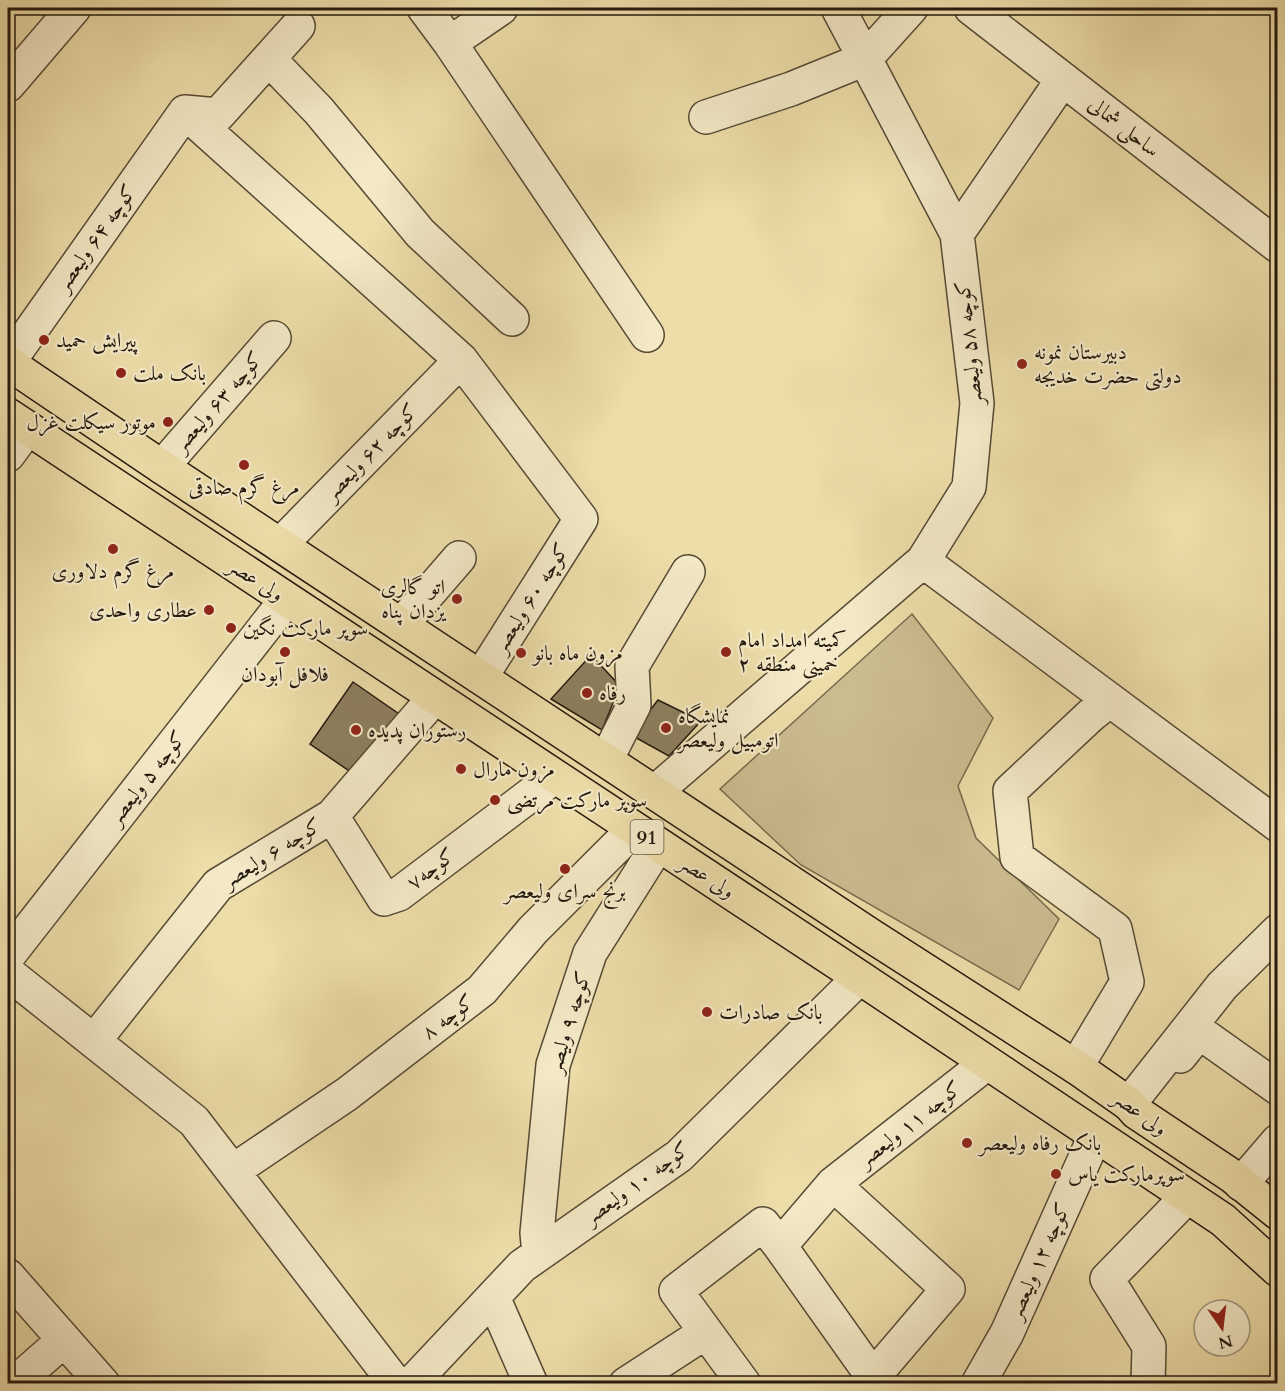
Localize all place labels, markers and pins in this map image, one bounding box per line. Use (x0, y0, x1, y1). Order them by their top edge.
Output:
place label: پیرایش حمید (56, 326, 138, 355)
marker: پیرایش حمید (37, 333, 51, 347)
place label: دبیرستان نمونه دولتی حضرت خدیجه (1034, 338, 1182, 391)
marker: دبیرستان نمونه دولتی حضرت خدیجه (1015, 357, 1029, 371)
place label: بانک ملت (133, 359, 206, 388)
marker: بانک ملت (114, 366, 128, 380)
place label: موتور سیکلت غزل (26, 408, 156, 437)
marker: موتور سیکلت غزل (161, 415, 175, 429)
marker: مرغ گرم صادقی (237, 458, 251, 472)
place label: مرغ گرم صادقی (189, 473, 299, 505)
marker: مرغ گرم دلاوری (106, 542, 120, 556)
place label: مرغ گرم دلاوری (52, 557, 174, 589)
place label: اتو گالری یزدان پناه (381, 573, 447, 626)
marker: اتو گالری یزدان پناه (450, 592, 464, 606)
place label: عطاری واحدی (89, 596, 197, 625)
marker: عطاری واحدی (202, 603, 216, 617)
place label: سوپر مارکت نگین (243, 614, 368, 643)
marker: سوپر مارکت نگین (224, 621, 238, 635)
place label: کمیته امداد امام خمینی منطقه ۲ (738, 626, 847, 679)
place label: مزون ماه بانو (531, 639, 623, 668)
marker: فلافل آبودان (278, 645, 292, 659)
marker: کمیته امداد امام خمینی منطقه ۲ (719, 645, 733, 659)
marker: مزون ماه بانو (514, 646, 528, 660)
place label: فلافل آبودان (241, 660, 329, 689)
place label: رفاه (599, 679, 626, 708)
marker: رفاه (580, 686, 594, 700)
place label: نمایشگاه اتومبیل ولیعصر (676, 702, 779, 755)
place label: رستوران پدیده (368, 716, 466, 745)
marker: نمایشگاه اتومبیل ولیعصر (659, 721, 673, 735)
marker: رستوران پدیده (349, 723, 363, 737)
place label: مزون مارال (473, 755, 555, 784)
marker: مزون مارال (454, 762, 468, 776)
place label: سوپر مارکت مرتضی (507, 786, 647, 815)
marker: سوپر مارکت مرتضی (488, 793, 502, 807)
marker: برنج سرای ولیعصر (558, 862, 572, 876)
place label: برنج سرای ولیعصر (502, 877, 626, 909)
place label: بانک صادرات (719, 998, 823, 1027)
marker: بانک صادرات (700, 1005, 714, 1019)
place label: بانک رفاه ولیعصر (977, 1129, 1101, 1158)
marker: بانک رفاه ولیعصر (960, 1136, 974, 1150)
place label: سوپرمارکت یاس (1068, 1160, 1185, 1189)
marker: سوپرمارکت یاس (1049, 1167, 1063, 1181)

